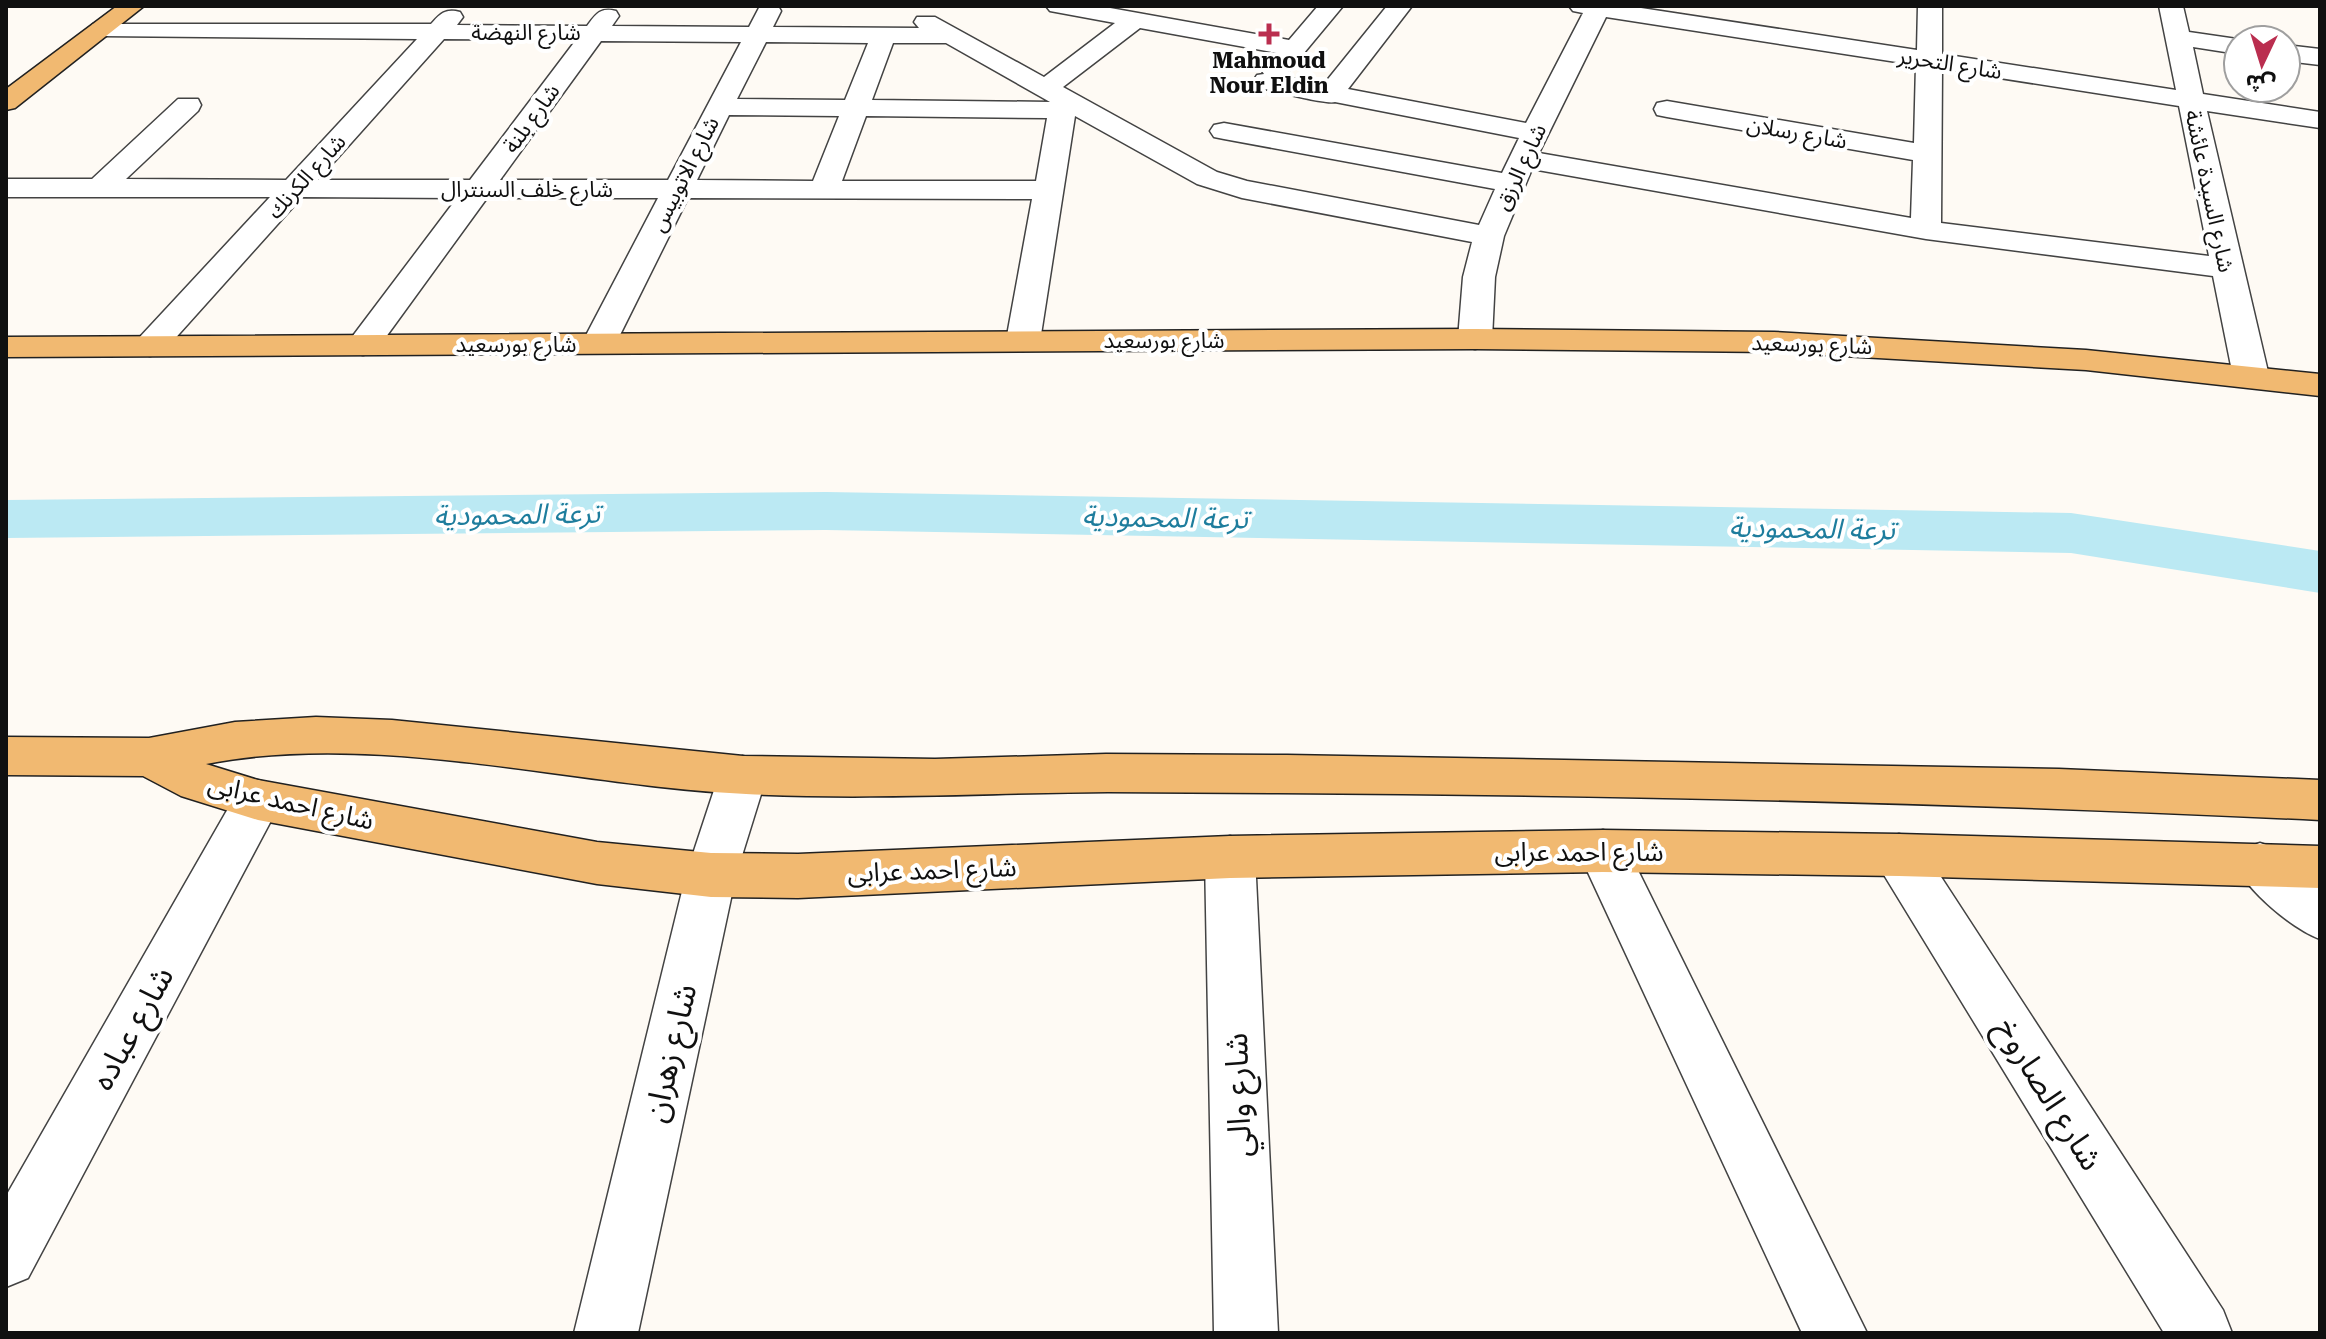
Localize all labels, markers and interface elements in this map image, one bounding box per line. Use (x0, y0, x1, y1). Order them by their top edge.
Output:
street label: شارع النهضة (471, 20, 581, 49)
north arrow (2222, 24, 2302, 104)
marker: Mahmoud Nour Eldin (1260, 25, 1278, 43)
street label: شارع التحرير (1895, 43, 2004, 88)
place label: Mahmoud Nour Eldin (1209, 48, 1329, 98)
text: ش (2245, 70, 2277, 97)
street label: شارع بلنة (498, 79, 568, 160)
street label: شارع السيدة عائشة (2176, 108, 2239, 275)
street label: شارع رسلان (1744, 111, 1849, 158)
street label: شارع الاتوبيس (645, 113, 728, 238)
street label: شارع الرزق (1490, 120, 1555, 216)
street label: شارع الكرنك (262, 129, 354, 226)
street label: شارع خلف السنترال (441, 177, 613, 206)
street label: شارع بورسعيد (1104, 328, 1224, 357)
street label: شارع بورسعيد (1751, 330, 1873, 363)
street label: شارع بورسعيد (456, 332, 576, 361)
water label: ترعة المحمودية (434, 496, 604, 532)
water label: ترعة المحمودية (1082, 500, 1252, 536)
water label: ترعة المحمودية (1729, 511, 1899, 547)
street label: شارع احمد عرابى (204, 768, 377, 840)
street label: شارع احمد عرابى (1494, 837, 1664, 871)
street label: شارع احمد عرابى (847, 852, 1017, 892)
street label: شارع عباده (83, 960, 186, 1099)
street label: شارع زهران (636, 980, 709, 1127)
street label: شارع الصاروخ (1983, 1011, 2111, 1180)
street label: شارع والي (1217, 1032, 1265, 1158)

